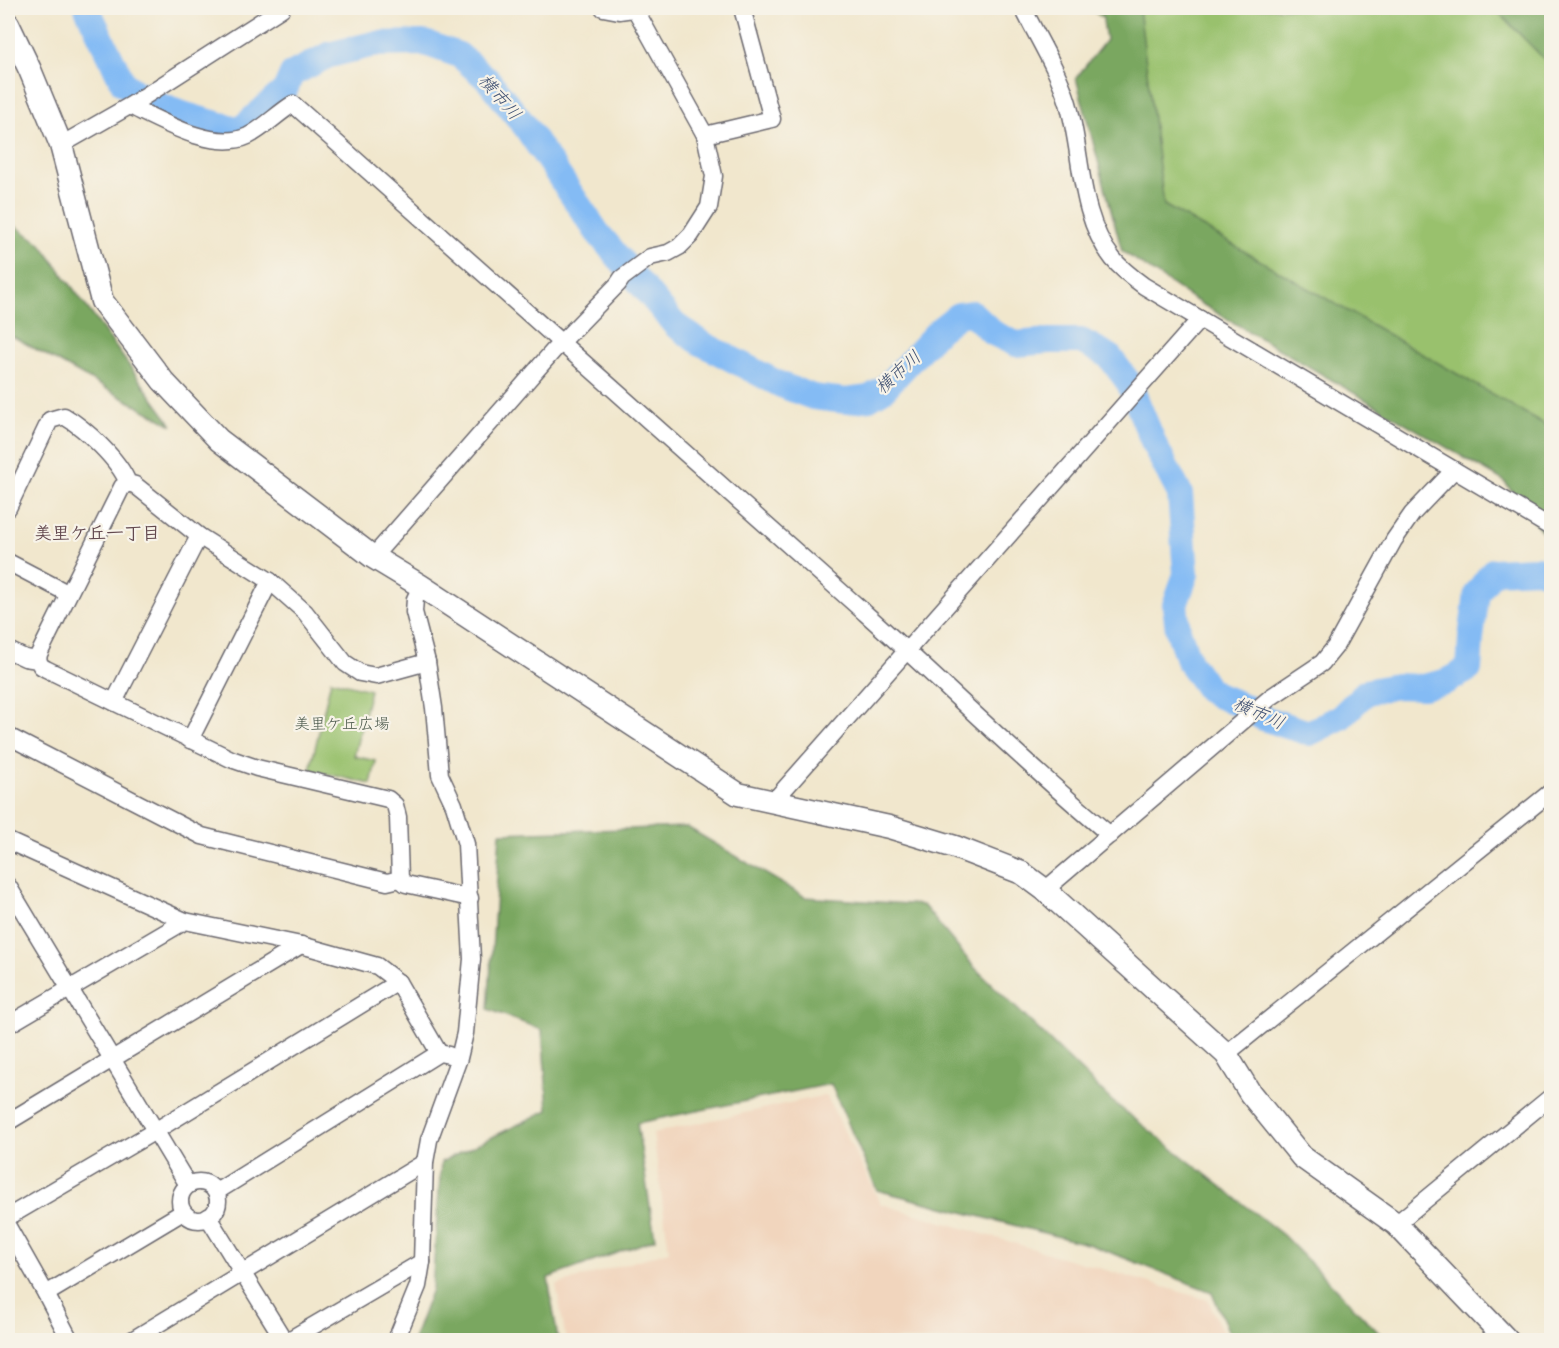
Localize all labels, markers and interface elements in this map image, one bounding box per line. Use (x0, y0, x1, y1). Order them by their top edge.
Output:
water label: 横市川 (470, 66, 530, 128)
water label: 横市川 (867, 342, 929, 402)
district label: 美里ケ丘一丁目 (34, 517, 160, 549)
water label: 横市川 (1228, 687, 1290, 739)
park label: 美里ケ丘広場 (294, 709, 390, 738)

